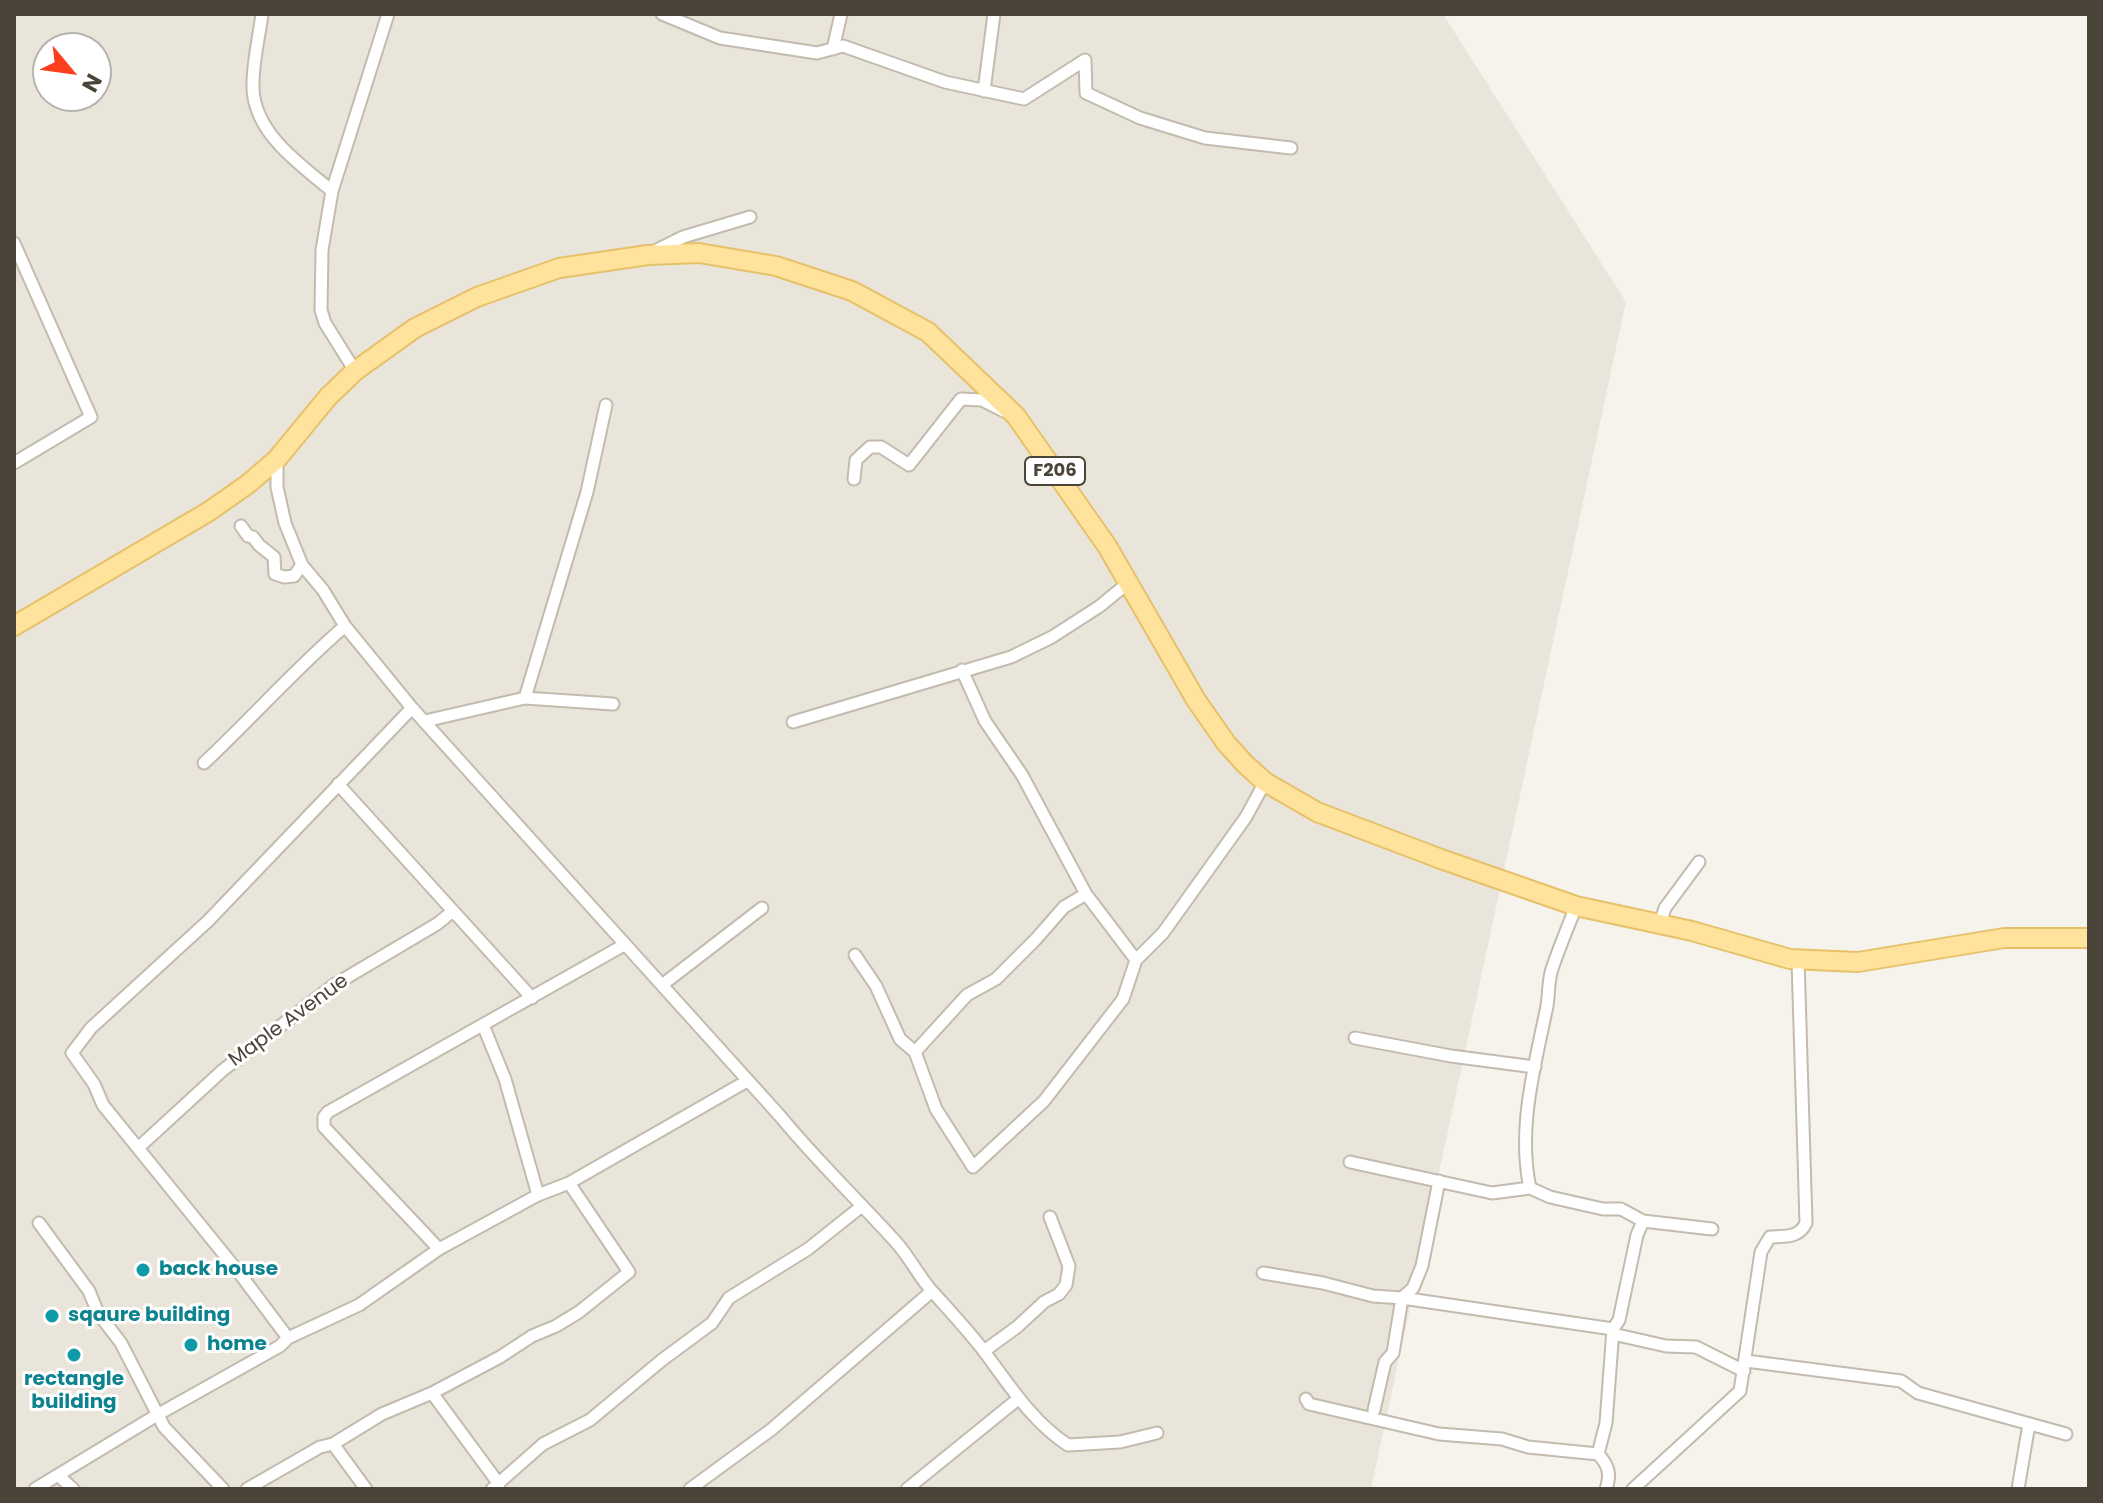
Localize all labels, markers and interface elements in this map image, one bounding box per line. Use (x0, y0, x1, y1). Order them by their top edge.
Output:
north arrow (32, 32, 112, 112)
text: N (74, 68, 109, 98)
road number: F206 (1025, 457, 1085, 485)
street label: Maple Avenue (224, 970, 354, 1072)
place label: back house (159, 1258, 278, 1282)
marker: back house (134, 1261, 152, 1279)
place label: sqaure building (68, 1304, 230, 1328)
marker: sqaure building (43, 1307, 61, 1325)
place label: home (207, 1333, 267, 1357)
marker: home (182, 1336, 200, 1354)
marker: rectangle building (65, 1346, 83, 1364)
place label: rectangle building (24, 1368, 124, 1415)

